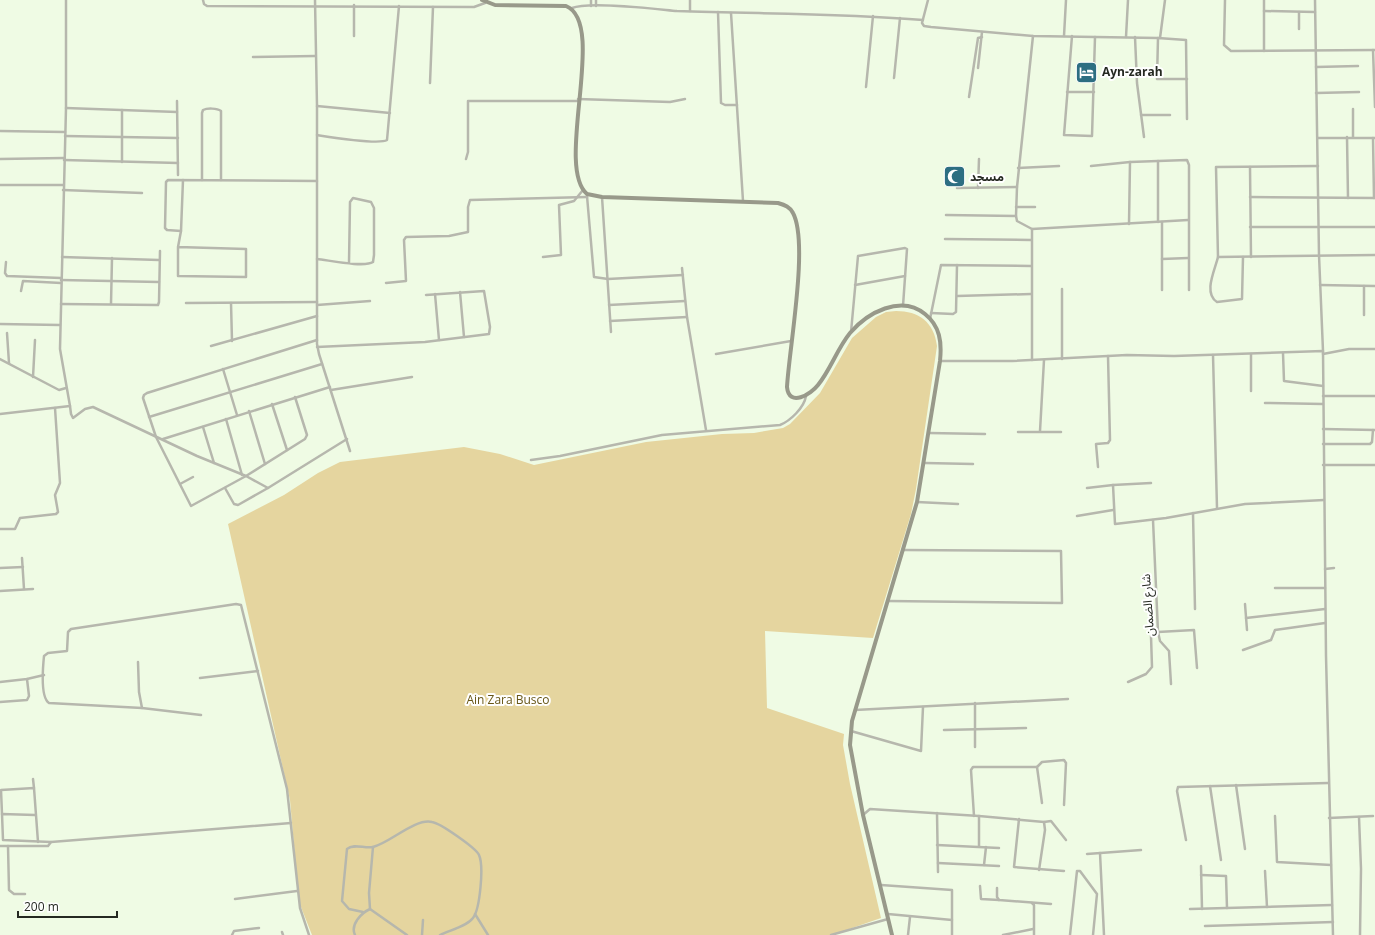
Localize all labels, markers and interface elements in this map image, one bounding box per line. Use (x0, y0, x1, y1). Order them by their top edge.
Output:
hotel icon: Ayn-zarah (1073, 59, 1099, 85)
place label: Ayn-zarah (1102, 63, 1163, 80)
mosque icon: مسجد (941, 164, 967, 190)
place label: مسجد (970, 168, 1004, 185)
street label: شارع الضمان (1137, 573, 1159, 637)
park label: Ain Zara Busco (466, 691, 550, 708)
scale bar (18, 893, 117, 919)
text: 200 m (24, 898, 59, 915)

